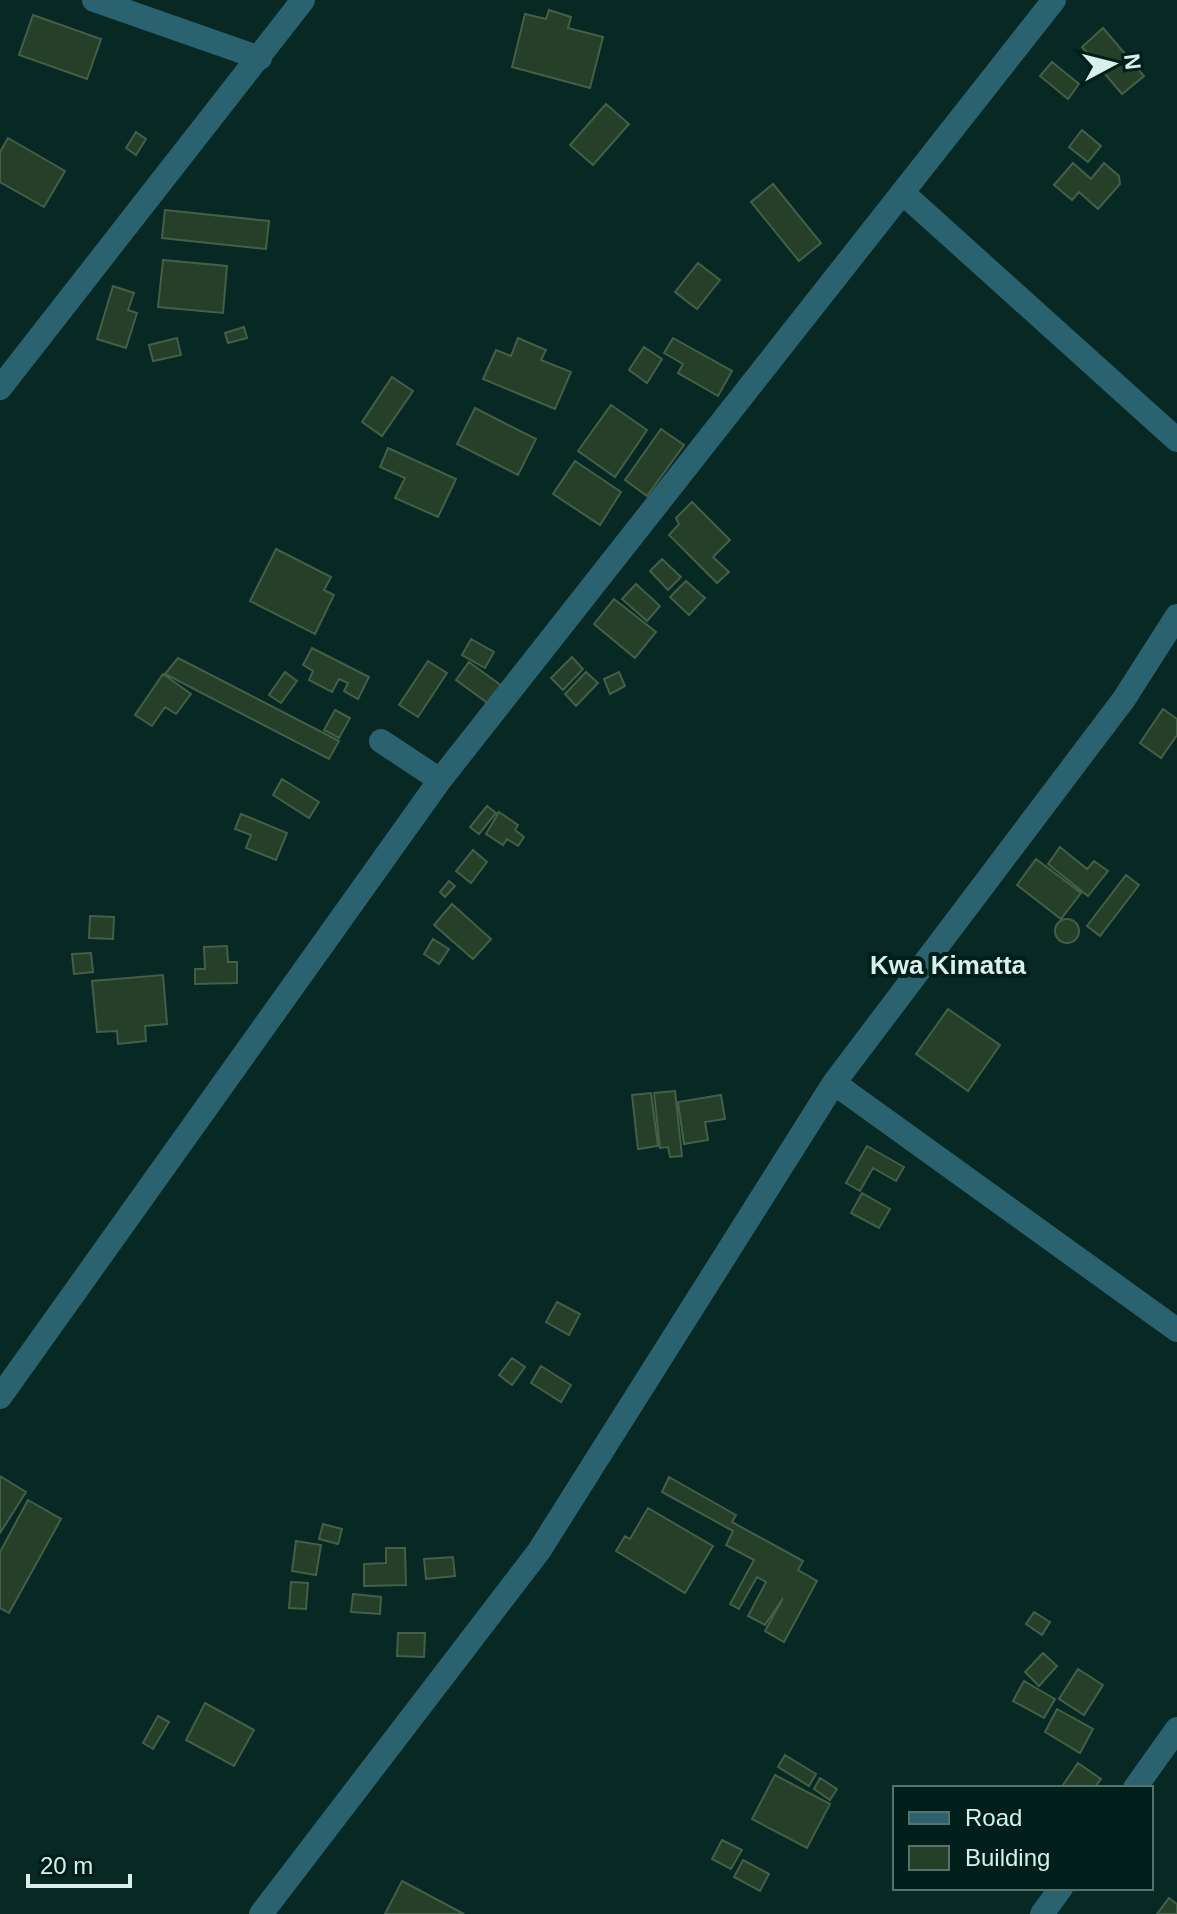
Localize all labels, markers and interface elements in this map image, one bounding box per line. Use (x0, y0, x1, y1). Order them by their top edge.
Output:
north arrow (1073, 24, 1153, 104)
text: N (1119, 52, 1146, 71)
district label: Kwa Kimatta (870, 950, 1027, 980)
legend (893, 1786, 1153, 1890)
text: Road (965, 1804, 1022, 1831)
scale bar (28, 1838, 130, 1888)
text: Building (965, 1844, 1050, 1871)
text: 20 m (40, 1852, 93, 1879)

